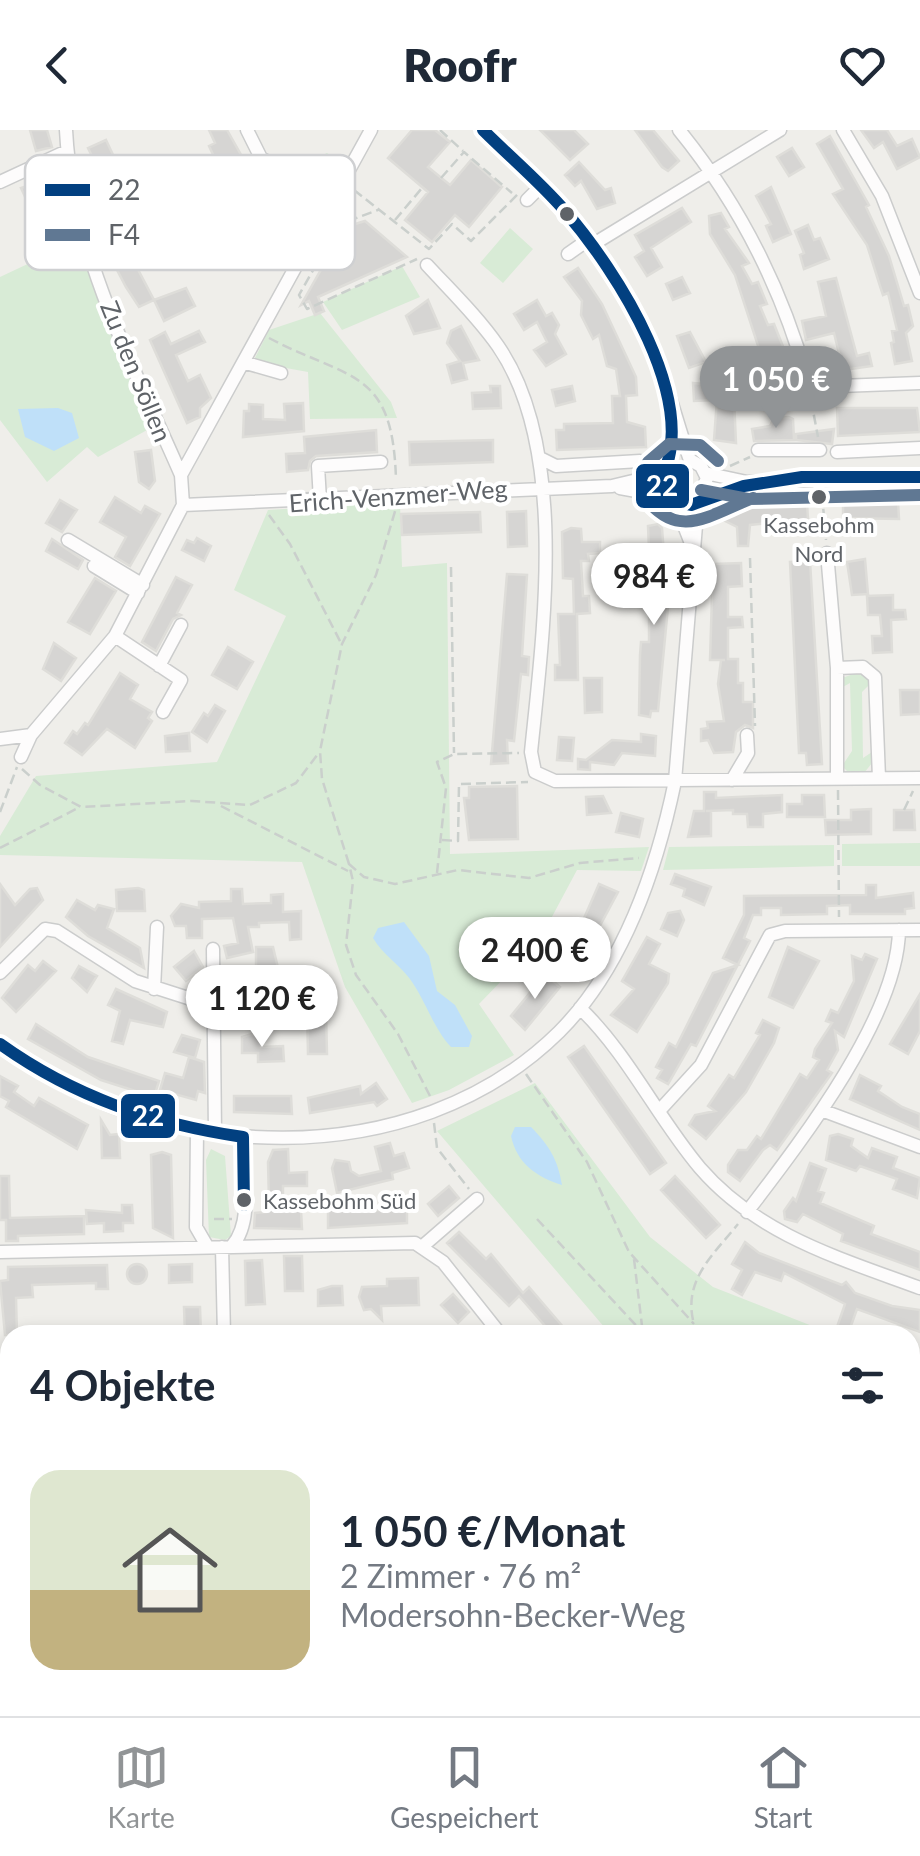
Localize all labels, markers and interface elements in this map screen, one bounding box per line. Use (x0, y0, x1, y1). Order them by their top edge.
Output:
icon: back (30, 38, 85, 93)
text: Roofr (403, 38, 517, 92)
icon: heart (835, 38, 890, 93)
legend (25, 155, 355, 270)
text: 22 (108, 172, 140, 206)
unlabelled marker (557, 204, 577, 224)
text: F4 (108, 217, 140, 251)
street label: Zu den Söllen (95, 296, 179, 446)
pin: 1 050 € (684, 346, 868, 431)
text: 1 050 € (722, 359, 830, 398)
line badge: 22 (634, 462, 691, 510)
text: 22 (646, 468, 678, 502)
street label: Erich-Venzmer-Weg (288, 472, 508, 518)
marker: Kassebohm Nord (809, 487, 829, 507)
place label: Kassebohm Nord (763, 511, 875, 567)
pin: 984 € (584, 543, 724, 628)
text: 984 € (613, 556, 695, 595)
pin: 2 400 € (443, 917, 627, 1002)
text: 2 400 € (481, 930, 589, 969)
pin: 1 120 € (170, 965, 354, 1050)
text: 1 120 € (208, 978, 316, 1017)
line badge: 22 (119, 1092, 177, 1140)
text: 22 (132, 1098, 164, 1132)
place label: Kassebohm Süd (263, 1187, 416, 1214)
marker: Kassebohm Süd (234, 1190, 254, 1210)
icon: filters (835, 1358, 890, 1413)
text: 4 Objekte (30, 1360, 215, 1410)
text: 1 050 €/Monat (340, 1506, 625, 1556)
icon: home (110, 1510, 230, 1630)
text: 2 Zimmer · 76 m² (340, 1556, 581, 1595)
text: Modersohn-Becker-Weg (340, 1595, 685, 1634)
tab: Karte (108, 1740, 175, 1834)
tab: Gespeichert (390, 1740, 538, 1834)
tab: Start (754, 1740, 812, 1834)

